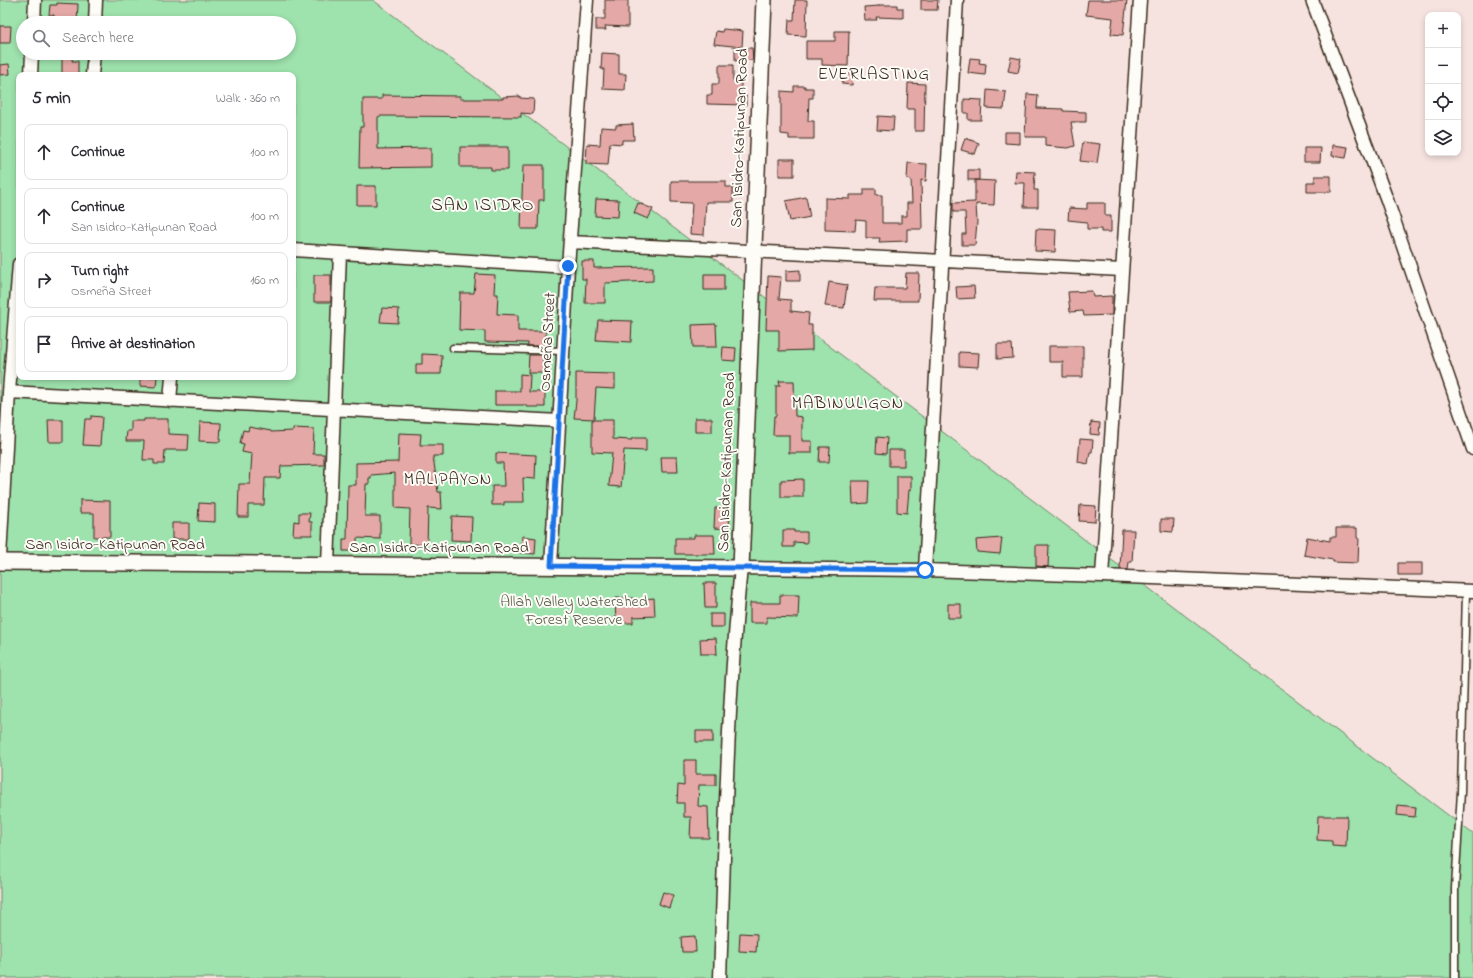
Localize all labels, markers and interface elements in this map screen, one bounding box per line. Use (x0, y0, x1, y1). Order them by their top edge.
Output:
map controls (1425, 12, 1461, 156)
button: + (1425, 12, 1461, 48)
search box (16, 16, 296, 60)
icon: search (30, 27, 52, 49)
text: Search here (62, 27, 134, 49)
street label: San Isidro-Katipunan Road (725, 48, 755, 228)
button: − (1425, 48, 1461, 84)
district label: EVERLASTING (818, 62, 930, 87)
button: locate (1425, 84, 1461, 120)
text: 5 min (32, 86, 71, 111)
text: Walk · 360 m (216, 89, 280, 108)
button: layers (1425, 120, 1461, 156)
icon: ahead (33, 141, 55, 163)
text: Continue (71, 141, 125, 163)
text: 100 m (250, 143, 279, 162)
district label: SAN ISIDRO (431, 193, 535, 219)
text: Continue (71, 196, 125, 218)
icon: ahead (33, 205, 55, 227)
text: 100 m (250, 207, 279, 226)
text: San Isidro-Katipunan Road (71, 218, 217, 237)
route end (559, 257, 577, 275)
text: Turn right (71, 260, 129, 282)
icon: right (33, 269, 55, 291)
text: 160 m (250, 271, 279, 290)
text: Osmeña Street (71, 282, 152, 301)
street label: Osmeña Street (533, 291, 563, 392)
icon: arrive (33, 333, 55, 355)
text: Arrive at destination (71, 333, 195, 355)
street label: San Isidro-Katipunan Road (712, 372, 742, 552)
district label: MABINULIGON (792, 391, 904, 416)
district label: MALIPAYON (404, 467, 492, 492)
street label: San Isidro-Katipunan Road (25, 533, 205, 557)
street label: San Isidro-Katipunan Road (349, 536, 529, 560)
route start (916, 561, 934, 579)
park label: Allah Valley Watershed Forest Reserve (500, 590, 648, 632)

